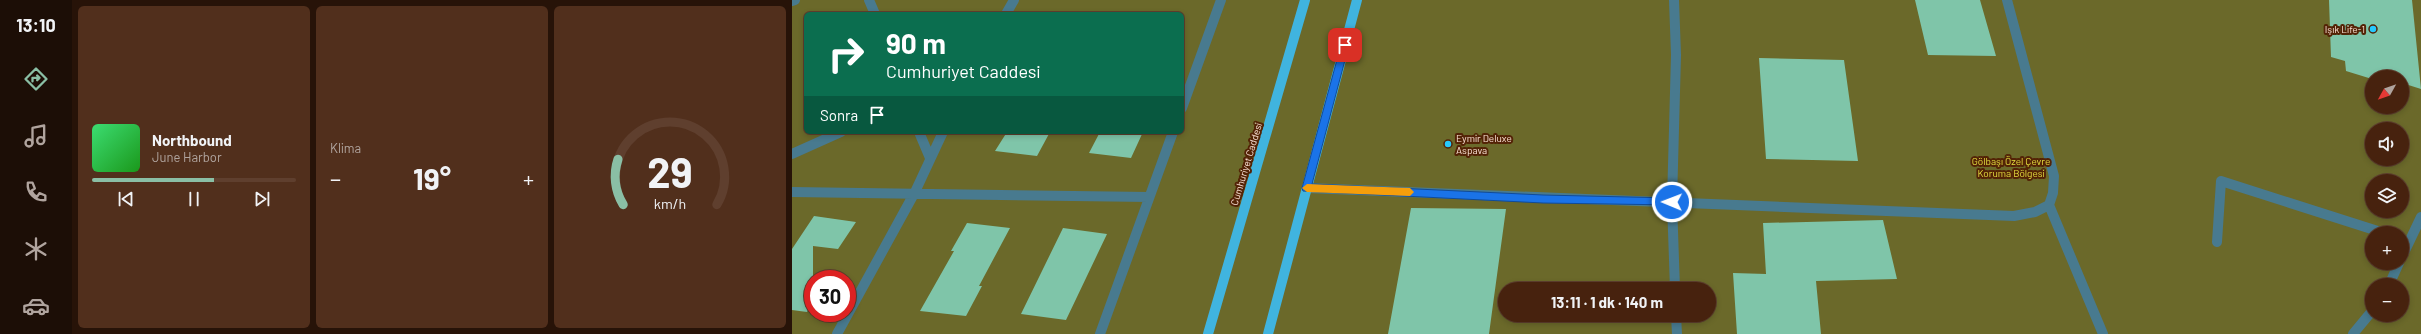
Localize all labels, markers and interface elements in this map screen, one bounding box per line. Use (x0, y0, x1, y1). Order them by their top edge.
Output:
text: 13:10 (16, 14, 56, 36)
place label: Işık Life-1 (2325, 23, 2365, 35)
marker: Işık Life-1 (2368, 24, 2378, 34)
text: 90 m (886, 26, 946, 60)
icon: right (820, 28, 872, 80)
pin (1328, 28, 1362, 62)
icon: arrive (1334, 34, 1356, 56)
text: Cumhuriyet Caddesi (886, 60, 1040, 82)
icon: directions (22, 65, 50, 93)
north arrow (2365, 70, 2409, 114)
map controls (2365, 70, 2409, 322)
icon: arrive (866, 104, 888, 126)
text: Sonra (820, 106, 858, 124)
street label: Cumhuriyet Caddesi (1228, 121, 1264, 207)
icon: music (22, 122, 50, 150)
button: sound (2365, 122, 2409, 166)
text: Northbound (152, 131, 232, 149)
place label: Eymir Deluxe Aspava (1456, 132, 1512, 156)
marker: Eymir Deluxe Aspava (1443, 139, 1453, 149)
text: Klima (330, 140, 361, 156)
text: 29 (647, 146, 693, 196)
text: June Harbor (152, 149, 222, 165)
park label: Gölbaşı Özel Çevre Koruma Bölgesi (1972, 155, 2050, 179)
text: 19° (413, 160, 451, 196)
text: − (330, 165, 341, 191)
text: + (523, 165, 534, 191)
button: layers (2365, 174, 2409, 218)
icon: phone (22, 178, 50, 206)
position arrow (1651, 181, 1693, 223)
icon: previous (115, 188, 137, 210)
icon: pause (183, 188, 205, 210)
icon: next (251, 188, 273, 210)
text: km/h (654, 195, 686, 212)
button: + (2365, 226, 2409, 270)
icon: climate (22, 235, 50, 263)
speed limit sign: 30 (804, 270, 856, 322)
button: − (2365, 278, 2409, 322)
icon: car (22, 292, 50, 320)
text: 13:11 · 1 dk · 140 m (1551, 293, 1663, 311)

